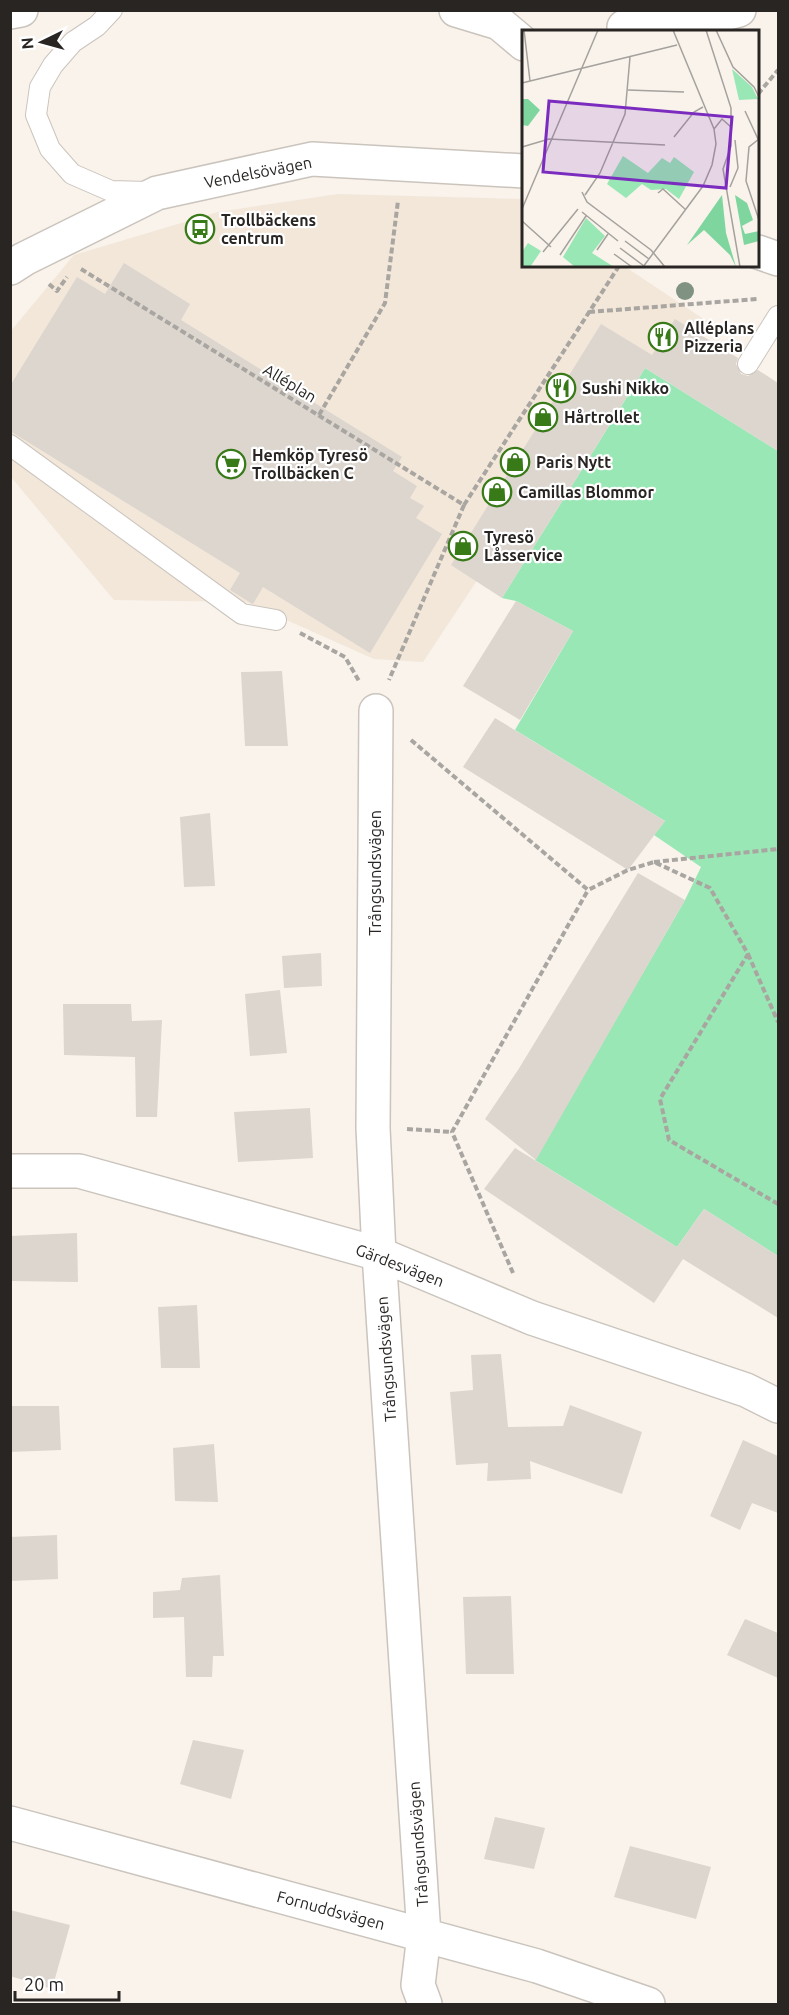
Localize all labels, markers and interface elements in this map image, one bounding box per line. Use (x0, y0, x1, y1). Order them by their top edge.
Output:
north arrow (12, 12, 72, 72)
inset map (522, 30, 759, 267)
text: N (18, 37, 37, 50)
street label: Vendelsövägen (203, 153, 313, 191)
place label: Trollbäckens centrum (221, 211, 316, 247)
bus stop icon: Trollbäckens centrum (184, 213, 216, 245)
place label: Alléplans Pizzeria (684, 319, 754, 355)
restaurant icon: Alléplans Pizzeria (647, 321, 679, 353)
street label: Alléplan (260, 360, 320, 406)
restaurant icon: Sushi Nikko (545, 372, 577, 404)
place label: Sushi Nikko (582, 379, 669, 397)
shop icon: Hårtrollet (527, 401, 559, 433)
place label: Hårtrollet (564, 408, 640, 426)
place label: Hemköp Tyresö Trollbäcken C (252, 446, 368, 482)
shop icon: Paris Nytt (499, 446, 531, 478)
supermarket icon: Hemköp Tyresö Trollbäcken C (215, 448, 247, 480)
place label: Paris Nytt (536, 453, 611, 471)
shop icon: Camillas Blommor (481, 476, 513, 508)
place label: Camillas Blommor (518, 483, 654, 501)
place label: Tyresö Låsservice (484, 528, 563, 564)
shop icon: Tyresö Låsservice (447, 530, 479, 562)
street label: Trångsundsvägen (366, 810, 384, 936)
street label: Gärdesvägen (353, 1240, 447, 1290)
street label: Trångsundsvägen (373, 1296, 399, 1422)
street label: Trångsundsvägen (405, 1781, 431, 1907)
street label: Fornuddsvägen (275, 1887, 387, 1933)
scale bar (15, 1964, 118, 2002)
text: 20 m (24, 1974, 64, 1994)

